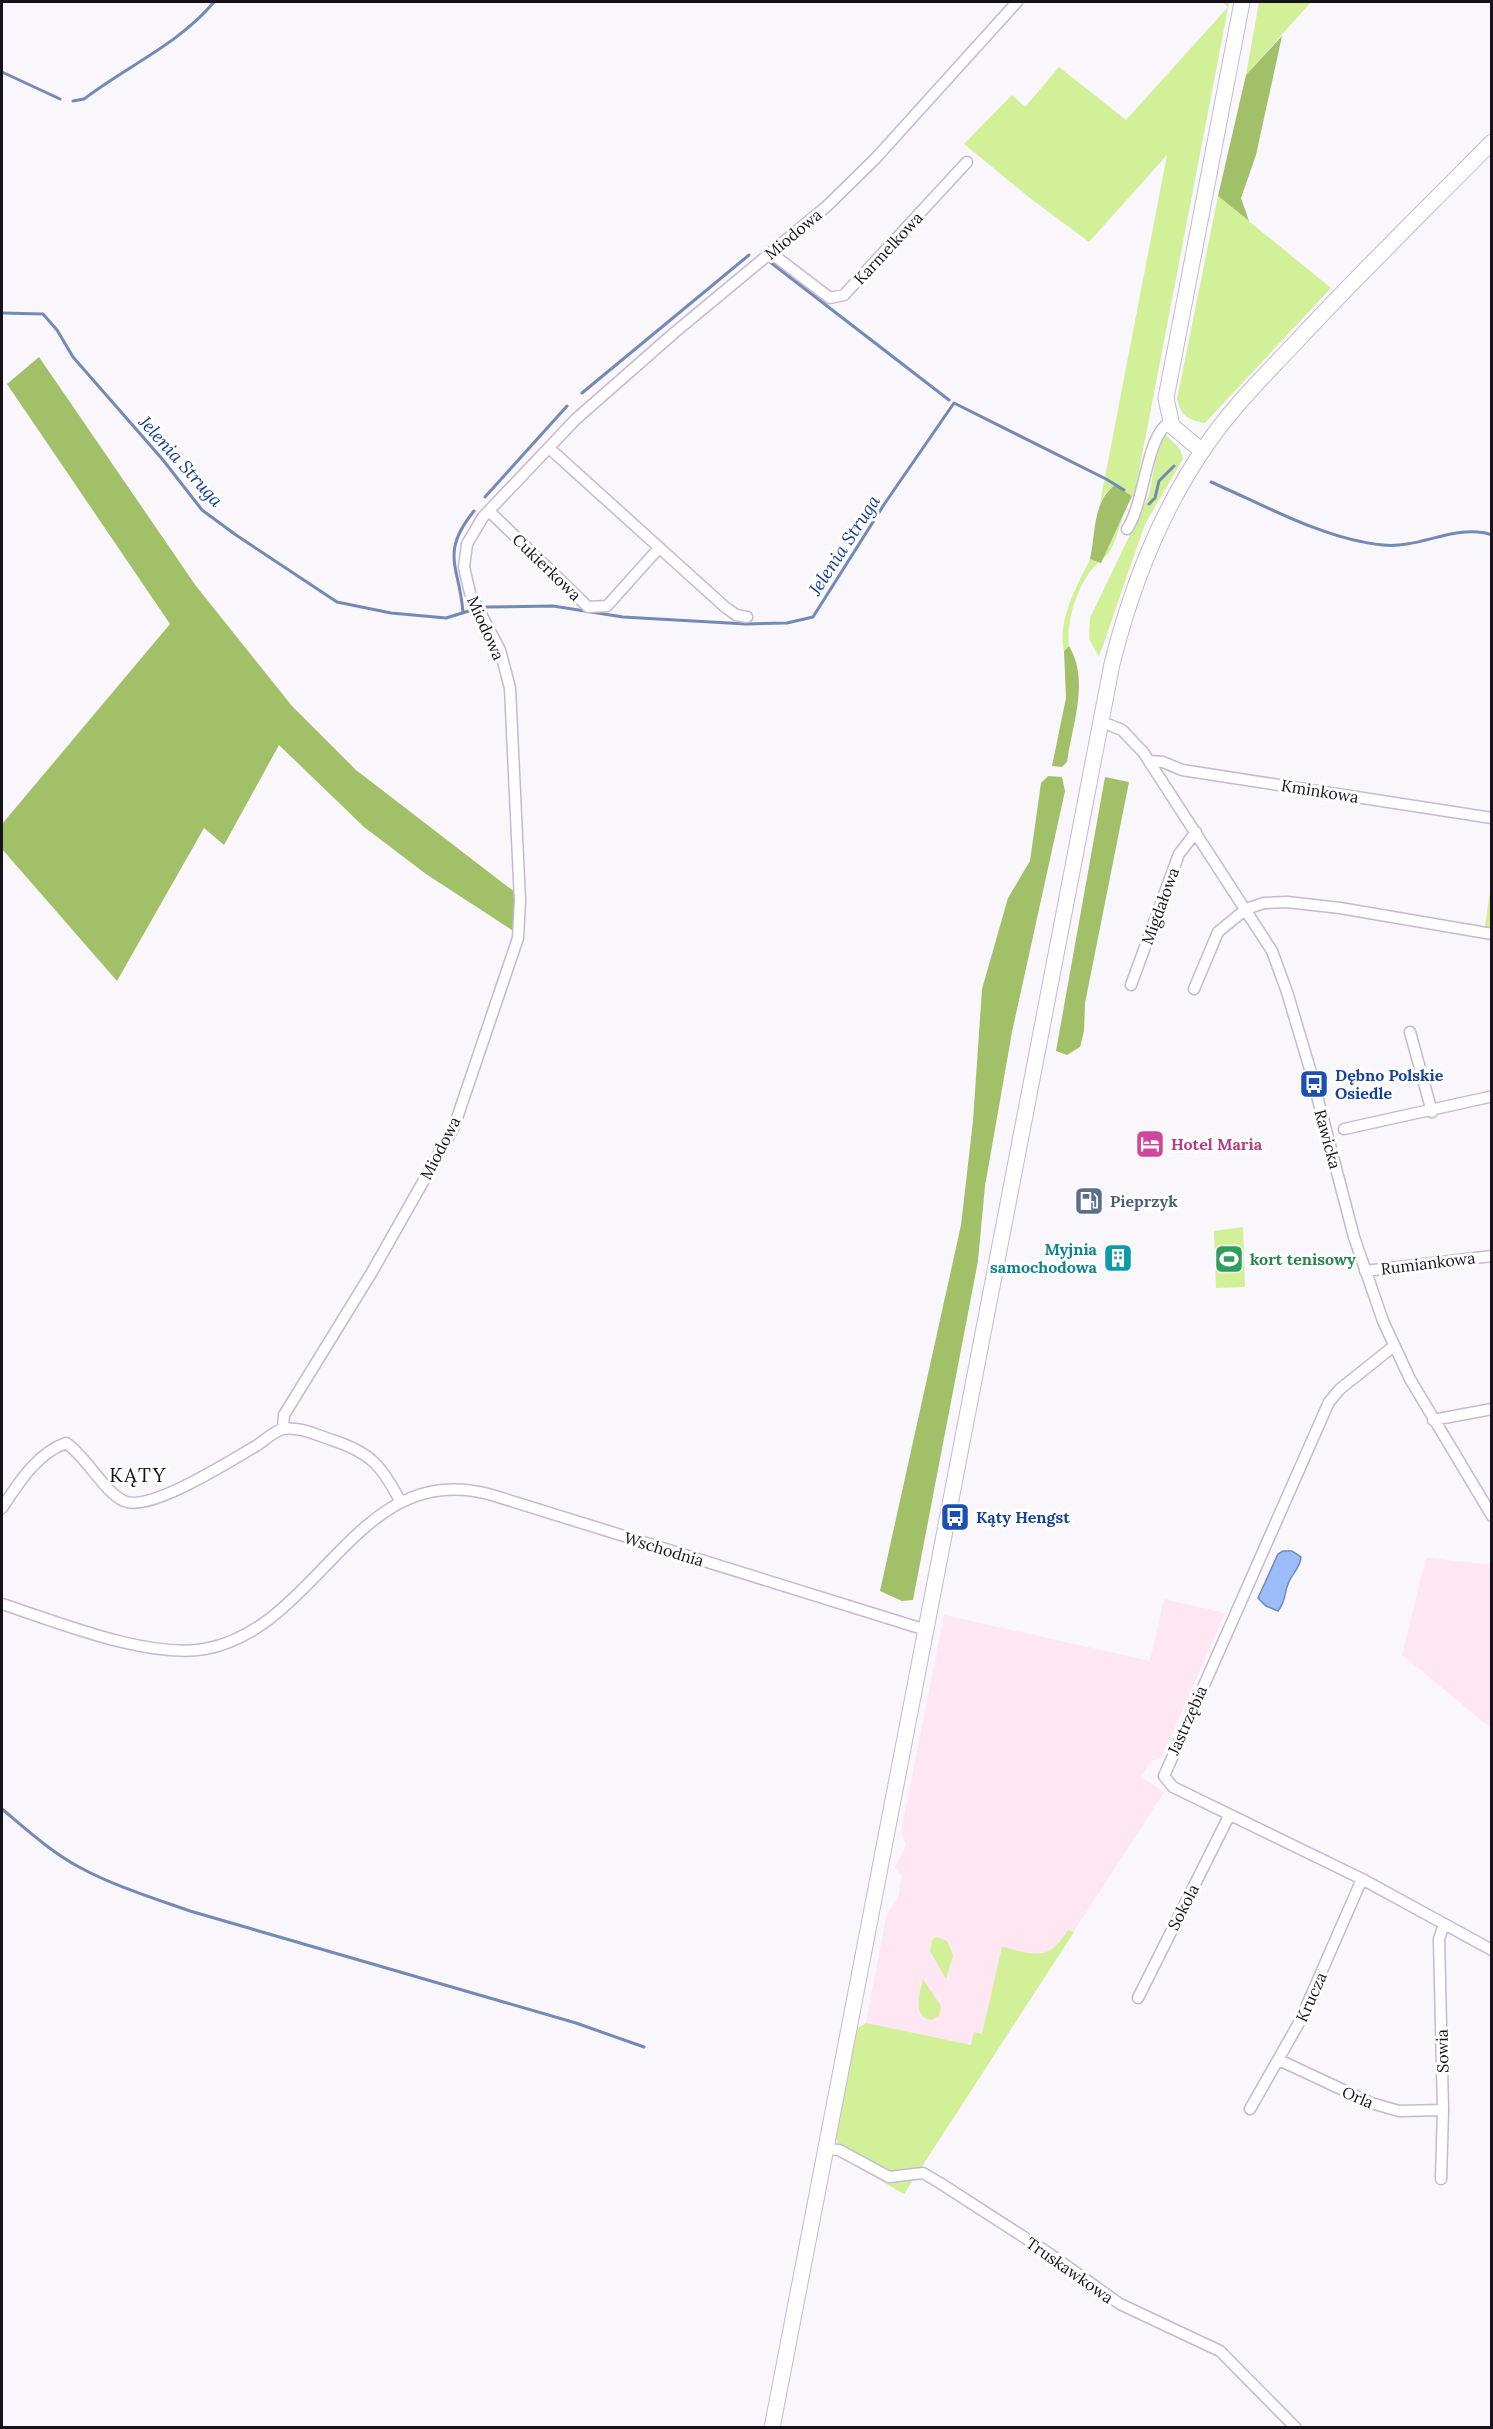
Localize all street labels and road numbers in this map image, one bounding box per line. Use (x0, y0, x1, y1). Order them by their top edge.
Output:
street label: Miodowa (760, 204, 826, 264)
street label: Karmelkowa (849, 208, 927, 288)
street label: Cukierkowa (508, 529, 586, 605)
street label: Miodowa (463, 593, 509, 663)
street label: Kminkowa (1280, 775, 1360, 807)
street label: Migdałowa (1137, 865, 1183, 947)
street label: Rawicka (1310, 1107, 1346, 1171)
street label: Miodowa (416, 1113, 464, 1183)
street label: Rumiankowa (1380, 1247, 1476, 1279)
street label: Wschodnia (622, 1527, 706, 1571)
street label: Jastrzębia (1163, 1682, 1211, 1758)
street label: Sokola (1163, 1881, 1203, 1933)
street label: Krucza (1291, 1969, 1331, 2025)
street label: Sowia (1432, 2029, 1452, 2073)
street label: Orla (1339, 2082, 1377, 2112)
street label: Truskawkowa (1023, 2233, 1117, 2307)

